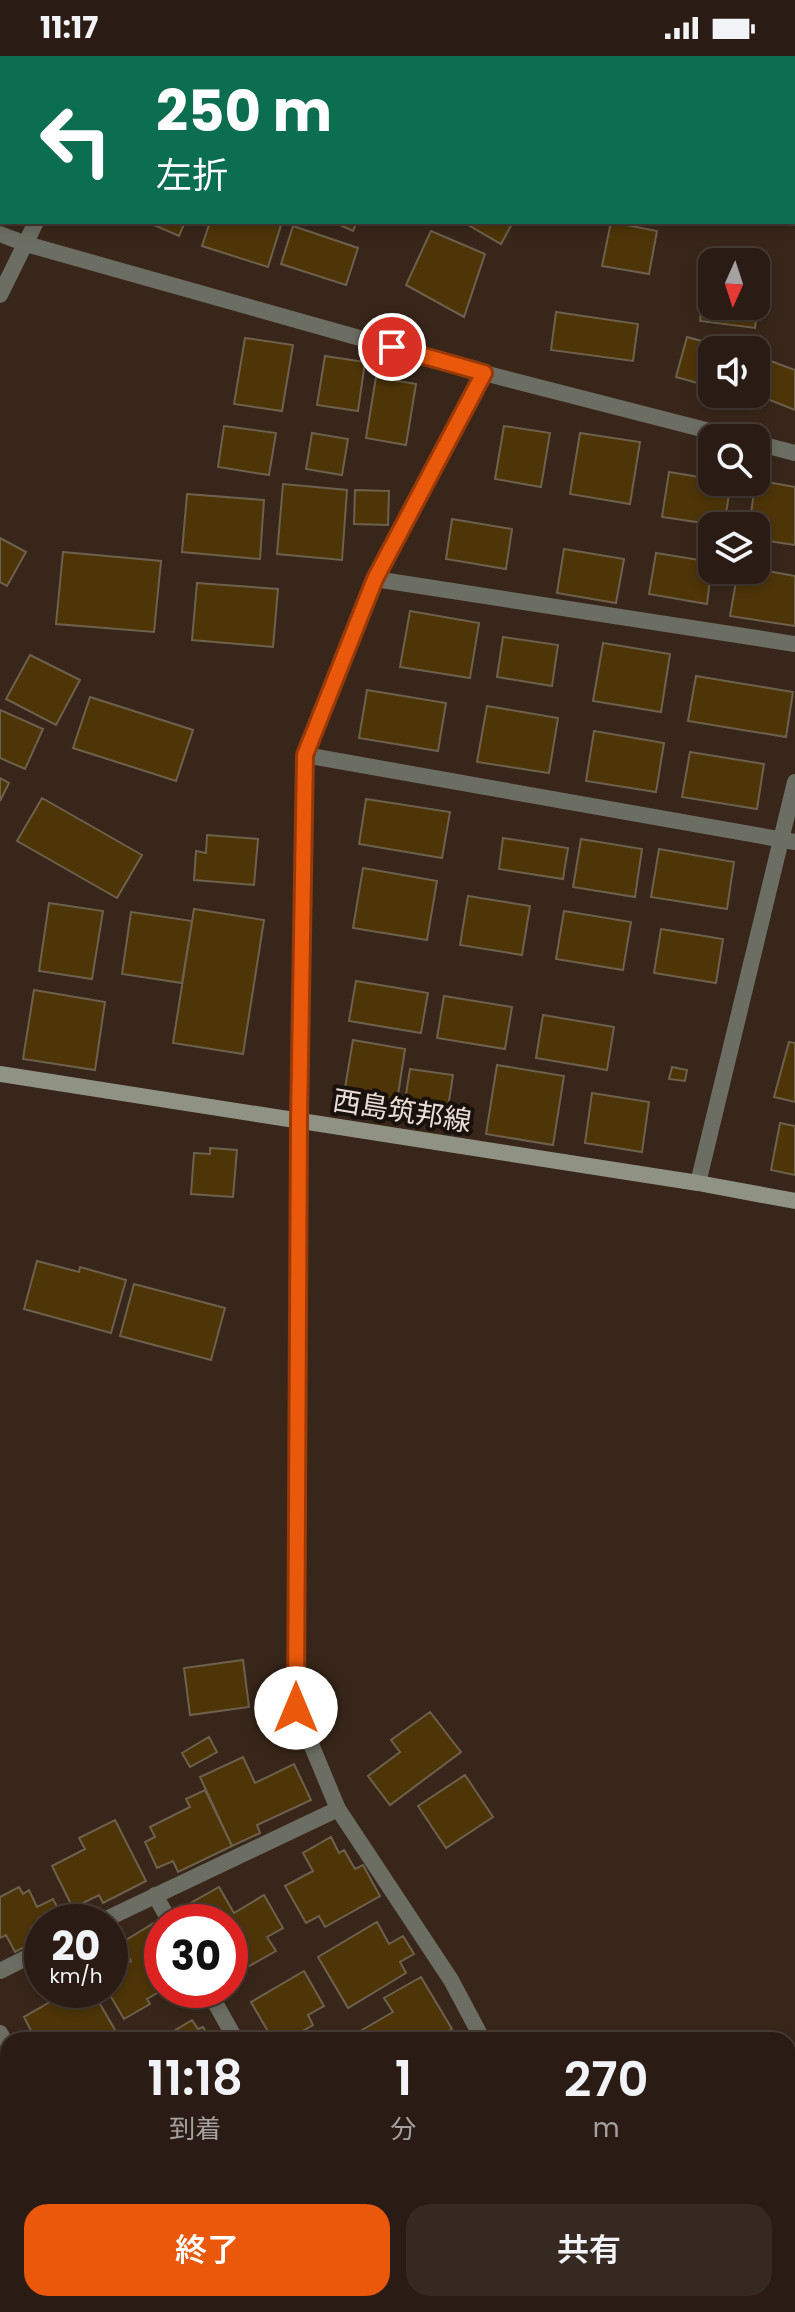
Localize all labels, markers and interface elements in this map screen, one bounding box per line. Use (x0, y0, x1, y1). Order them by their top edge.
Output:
text: 11:17 (40, 6, 98, 49)
text: 250 m (156, 72, 332, 151)
icon: left (24, 88, 128, 192)
text: 左折 (156, 150, 228, 201)
north arrow (698, 248, 770, 320)
map controls (698, 248, 770, 584)
pin (358, 313, 426, 381)
icon: arrive (370, 325, 414, 369)
button: sound (698, 336, 770, 408)
button: search (698, 424, 770, 496)
button: layers (698, 512, 770, 584)
street label: 西島筑邦線 (330, 1081, 474, 1141)
position arrow (254, 1666, 338, 1750)
speed limit sign: 30 (144, 1904, 248, 2008)
text: 20 (52, 1918, 100, 1974)
text: km/h (49, 1962, 103, 1990)
text: 11:18 (147, 2045, 243, 2112)
text: 1 (395, 2045, 412, 2112)
text: 270 (564, 2046, 649, 2113)
text: m (593, 2110, 620, 2146)
text: 到着 (169, 2111, 221, 2147)
text: 分 (390, 2111, 416, 2147)
button: 終了 (24, 2204, 390, 2296)
button: 共有 (406, 2204, 772, 2296)

